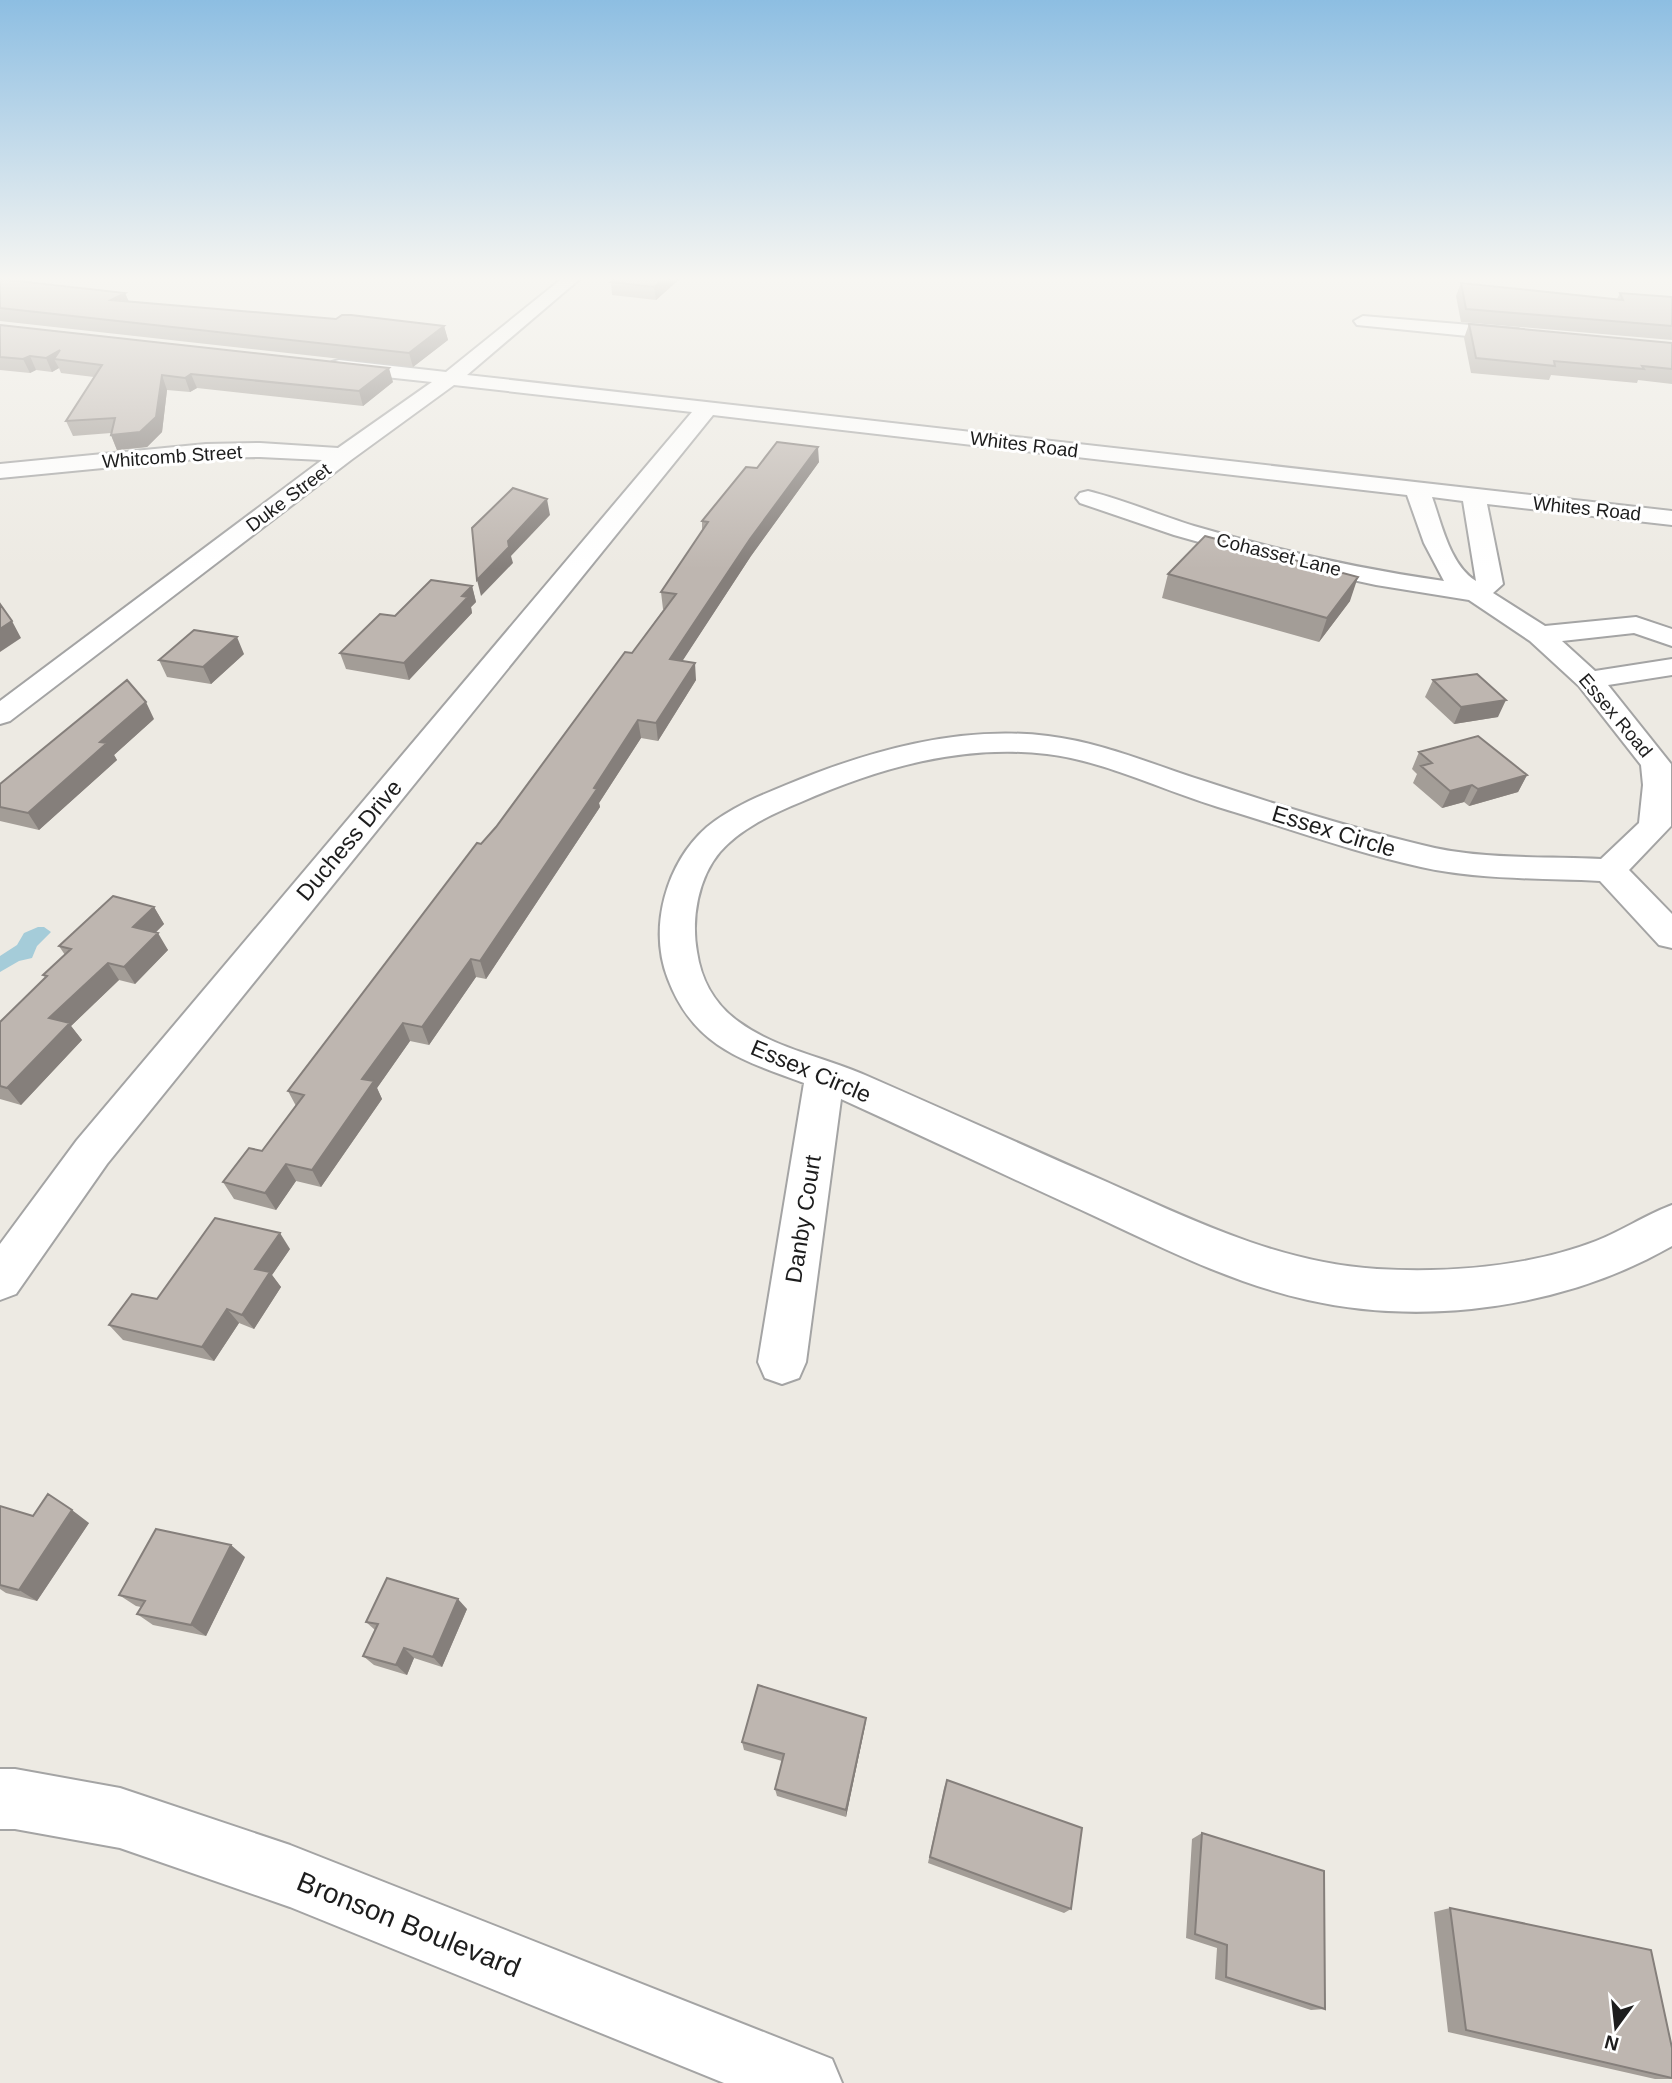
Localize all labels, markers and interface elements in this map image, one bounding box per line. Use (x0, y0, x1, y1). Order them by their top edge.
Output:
street label: Whites Road (969, 427, 1079, 462)
street label: Whitcomb Street (101, 441, 244, 472)
street label: Duke Street (242, 458, 335, 536)
street label: Whites Road (1532, 492, 1642, 525)
street label: Cohasset Lane (1214, 529, 1343, 580)
street label: Essex Road (1575, 669, 1657, 761)
street label: Duchess Drive (291, 774, 407, 906)
street label: Essex Circle (1269, 800, 1399, 862)
street label: Essex Circle (747, 1034, 875, 1108)
street label: Danby Court (780, 1153, 826, 1285)
street label: Bronson Boulevard (293, 1865, 525, 1983)
north arrow (1581, 1992, 1651, 2062)
text: N (1602, 2031, 1621, 2055)

